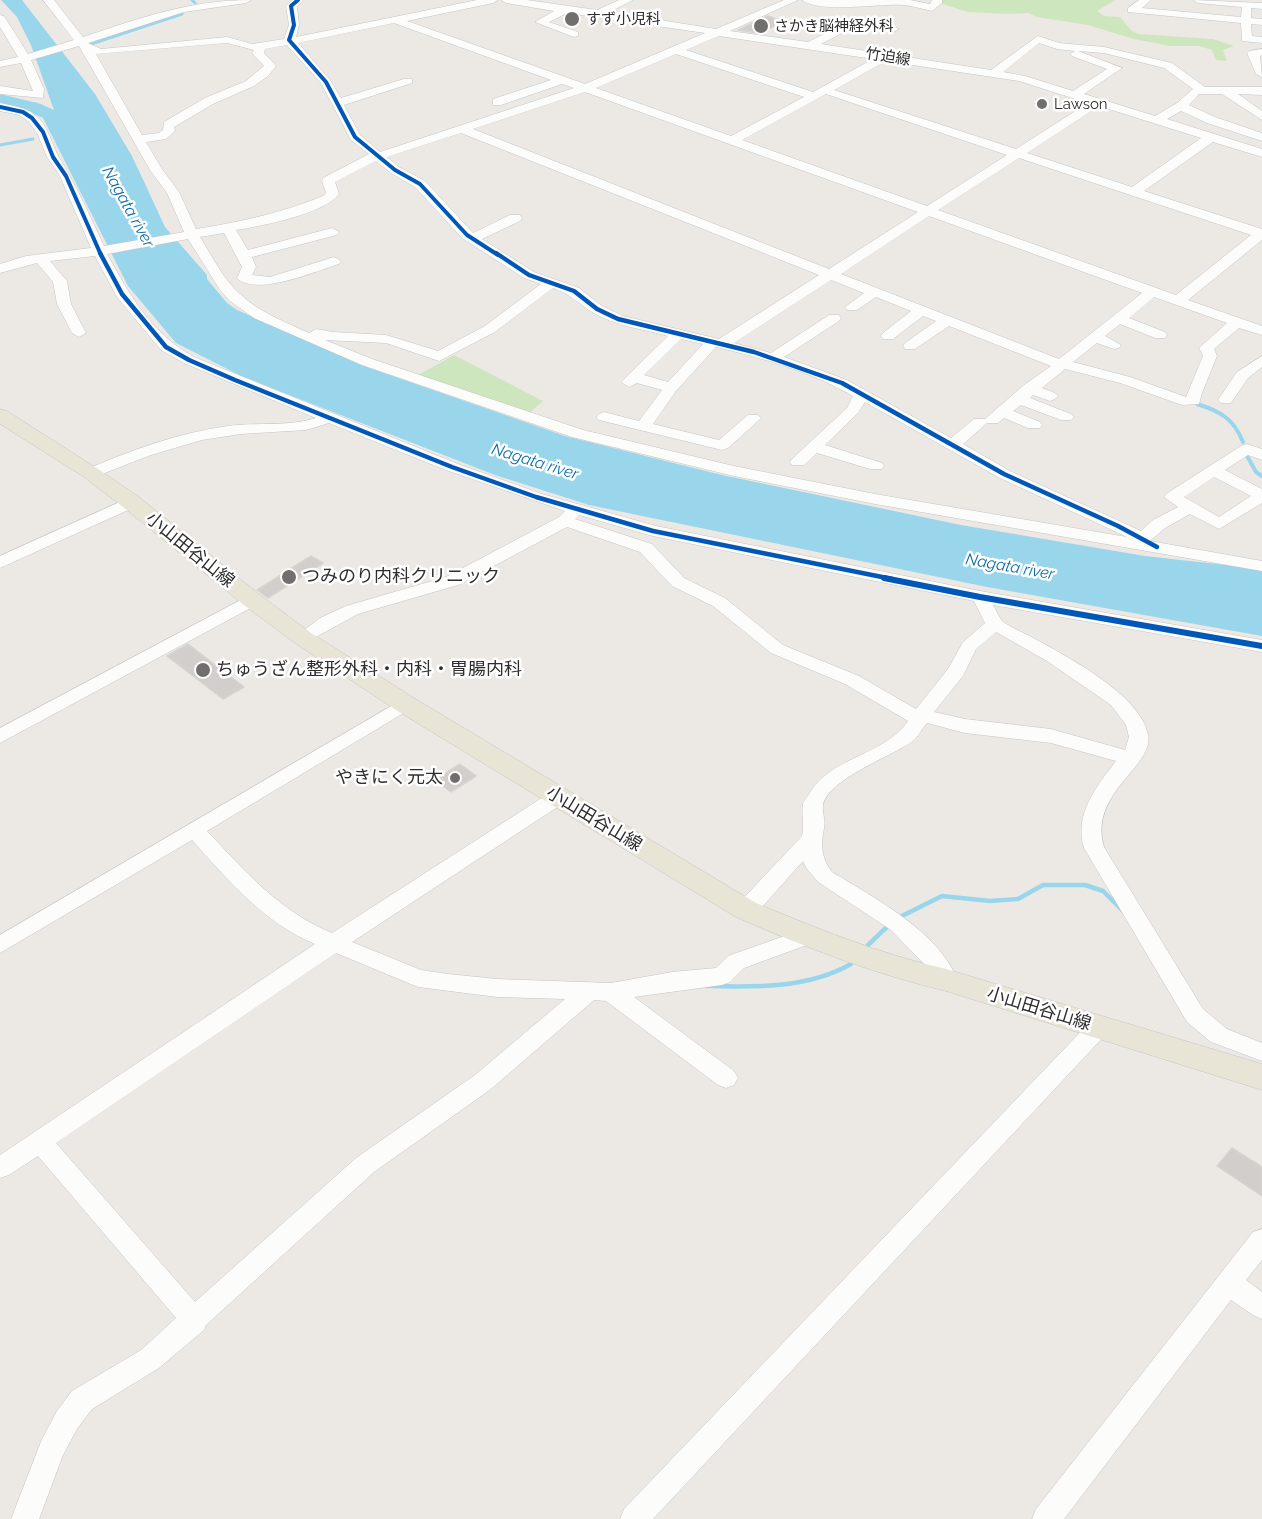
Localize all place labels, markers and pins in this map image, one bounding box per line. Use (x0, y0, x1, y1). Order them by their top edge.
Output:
marker: すず小児科 (563, 10, 581, 28)
place label: すず小児科 (586, 10, 661, 28)
marker: さかき脳神経外科 (752, 17, 770, 35)
place label: さかき脳神経外科 (774, 17, 894, 35)
place label: Lawson (1054, 95, 1108, 113)
marker: Lawson (1035, 97, 1049, 111)
place label: つみのり内科クリニック (302, 566, 500, 588)
marker: つみのり内科クリニック (280, 568, 298, 586)
place label: ちゅうざん整形外科・内科・胃腸内科 (216, 659, 522, 681)
marker: ちゅうざん整形外科・内科・胃腸内科 (194, 661, 212, 679)
place label: やきにく元太 (335, 767, 443, 789)
marker: やきにく元太 (448, 771, 462, 785)

